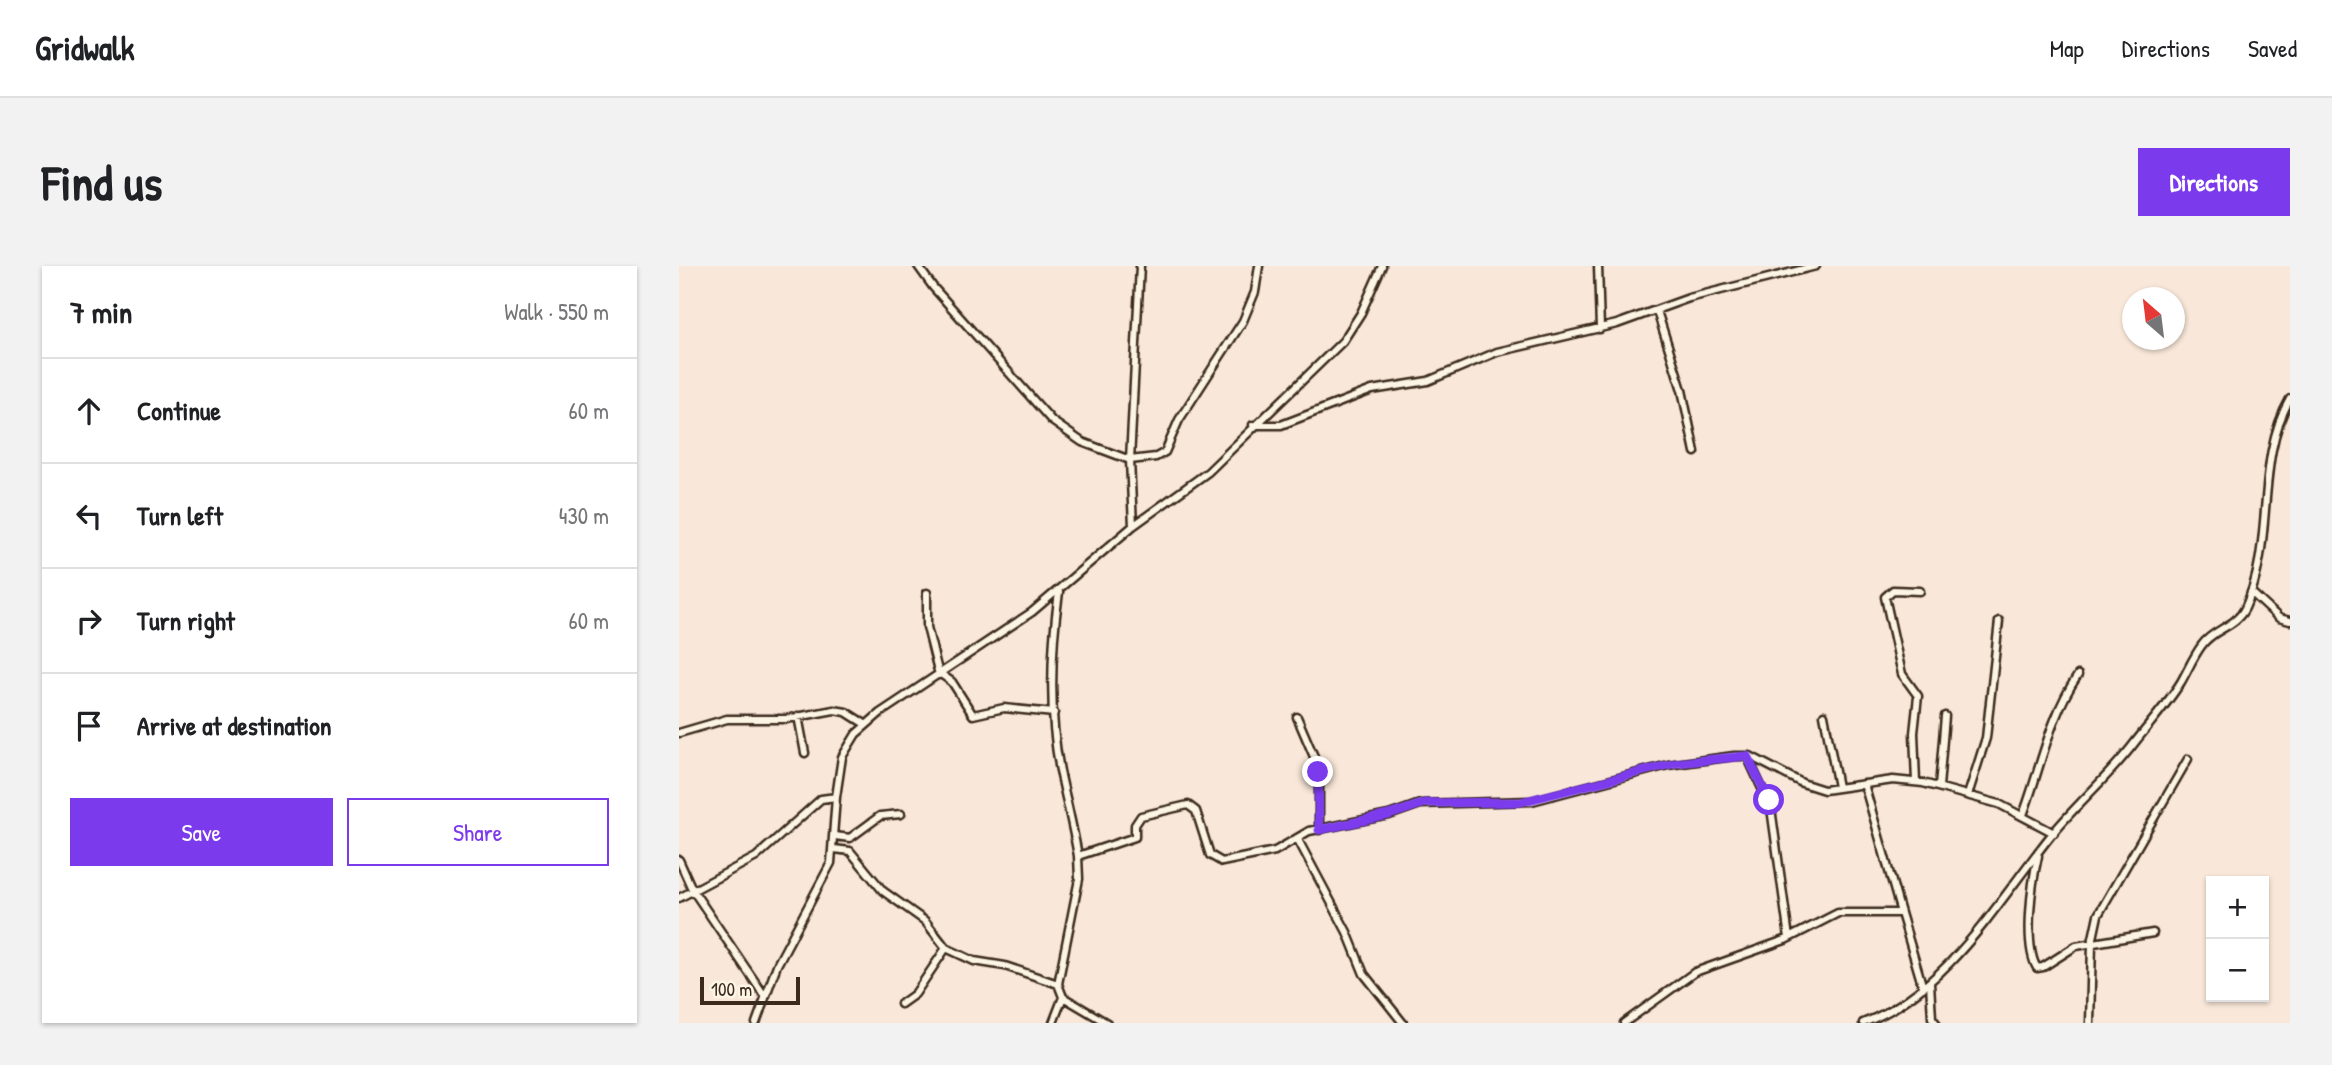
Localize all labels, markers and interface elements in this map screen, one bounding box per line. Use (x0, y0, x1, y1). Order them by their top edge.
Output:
text: Gridwalk (35, 26, 135, 70)
text: Map (2050, 32, 2084, 64)
text: Directions (2122, 32, 2210, 64)
text: Saved (2248, 32, 2297, 64)
button: Directions (2138, 148, 2290, 216)
text: Find us (42, 149, 162, 215)
north arrow (2122, 287, 2185, 350)
text: 7 min (70, 292, 132, 332)
text: Walk · 550 m (504, 296, 609, 327)
icon: ahead (70, 392, 108, 430)
text: Continue (137, 393, 221, 428)
text: 60 m (569, 395, 609, 426)
icon: left (70, 497, 108, 535)
text: Turn left (137, 498, 223, 533)
text: 430 m (559, 500, 609, 531)
icon: right (70, 602, 108, 640)
text: Turn right (137, 603, 235, 638)
text: 60 m (569, 605, 609, 636)
icon: arrive (70, 707, 108, 745)
text: Arrive at destination (137, 708, 332, 743)
route end (1302, 756, 1333, 787)
route start (1753, 784, 1784, 815)
button: Save (70, 798, 333, 866)
button: Share (347, 798, 609, 866)
map controls (2206, 876, 2269, 1002)
button: + (2206, 876, 2269, 939)
button: − (2206, 939, 2269, 1002)
scale bar (700, 974, 800, 1006)
text: 100 m (711, 976, 752, 1002)

